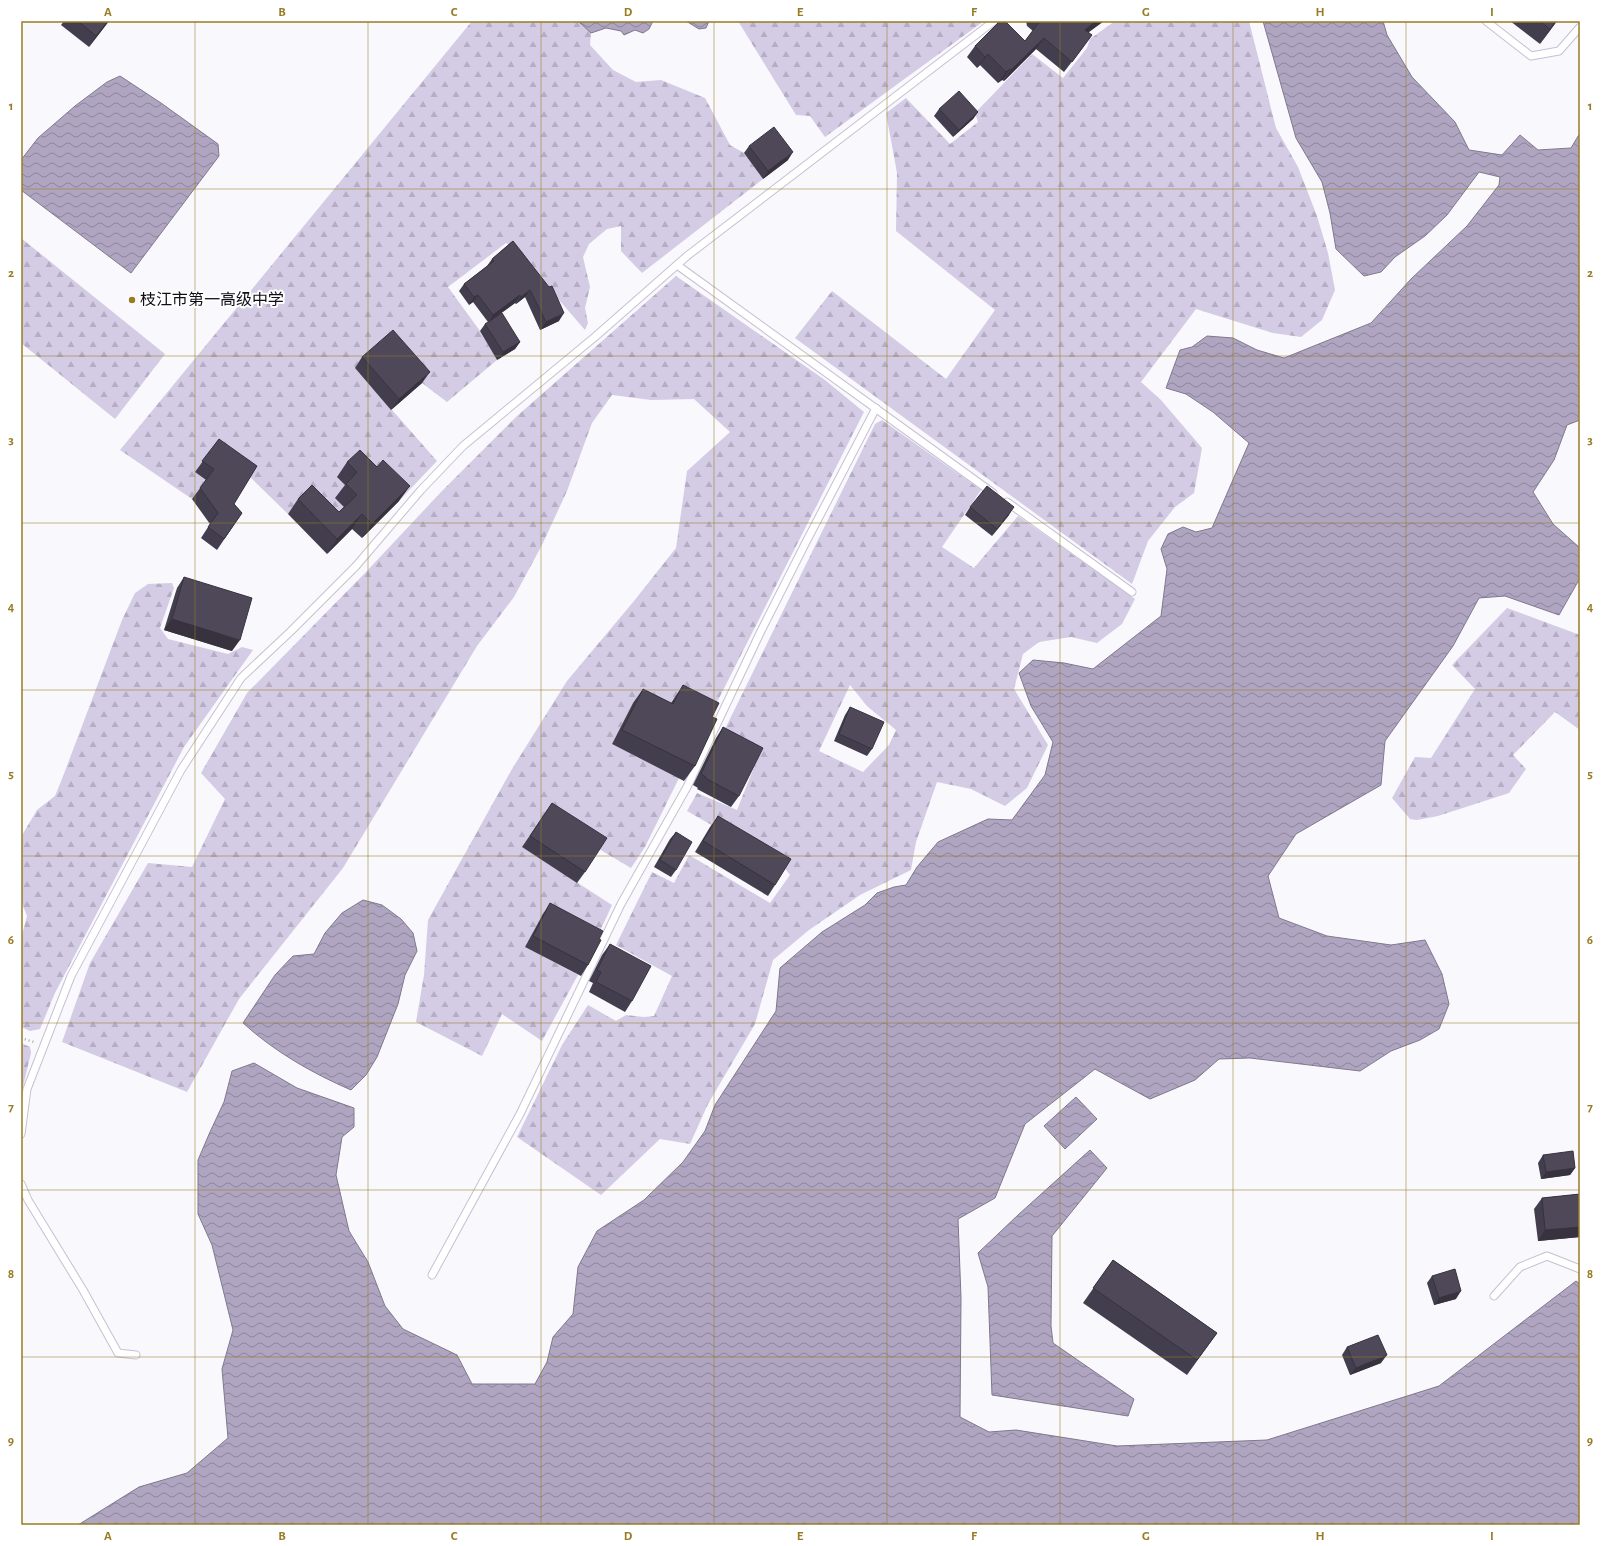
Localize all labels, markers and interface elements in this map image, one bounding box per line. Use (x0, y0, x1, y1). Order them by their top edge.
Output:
text: A (104, 6, 112, 19)
text: B (278, 6, 286, 19)
text: C (451, 6, 458, 19)
text: D (624, 6, 633, 19)
text: E (797, 6, 804, 19)
text: F (971, 6, 978, 19)
text: G (1142, 6, 1150, 19)
text: H (1315, 6, 1325, 19)
text: I (1490, 6, 1494, 19)
text: 1 (9, 100, 13, 113)
text: 1 (1588, 100, 1592, 113)
text: 2 (8, 267, 14, 280)
text: 2 (1587, 267, 1593, 280)
place label: 枝江市第一高级中学 (140, 290, 284, 308)
marker: 枝江市第一高级中学 (127, 295, 137, 305)
text: 3 (8, 434, 14, 447)
text: 3 (1587, 434, 1593, 447)
text: 4 (8, 601, 15, 614)
text: 4 (1587, 601, 1594, 614)
text: 5 (8, 768, 14, 781)
text: 5 (1587, 768, 1593, 781)
text: 6 (8, 934, 14, 947)
text: 6 (1587, 934, 1593, 947)
text: 7 (8, 1101, 14, 1114)
text: 7 (1587, 1101, 1593, 1114)
text: 8 (8, 1268, 14, 1281)
text: 8 (1587, 1268, 1593, 1281)
text: 9 (8, 1435, 14, 1448)
text: 9 (1587, 1435, 1593, 1448)
text: A (104, 1530, 112, 1543)
text: B (278, 1530, 286, 1543)
text: C (451, 1530, 458, 1543)
text: D (624, 1530, 633, 1543)
text: E (797, 1530, 804, 1543)
text: F (971, 1530, 978, 1543)
text: G (1142, 1530, 1150, 1543)
text: H (1315, 1530, 1325, 1543)
text: I (1490, 1530, 1494, 1543)

